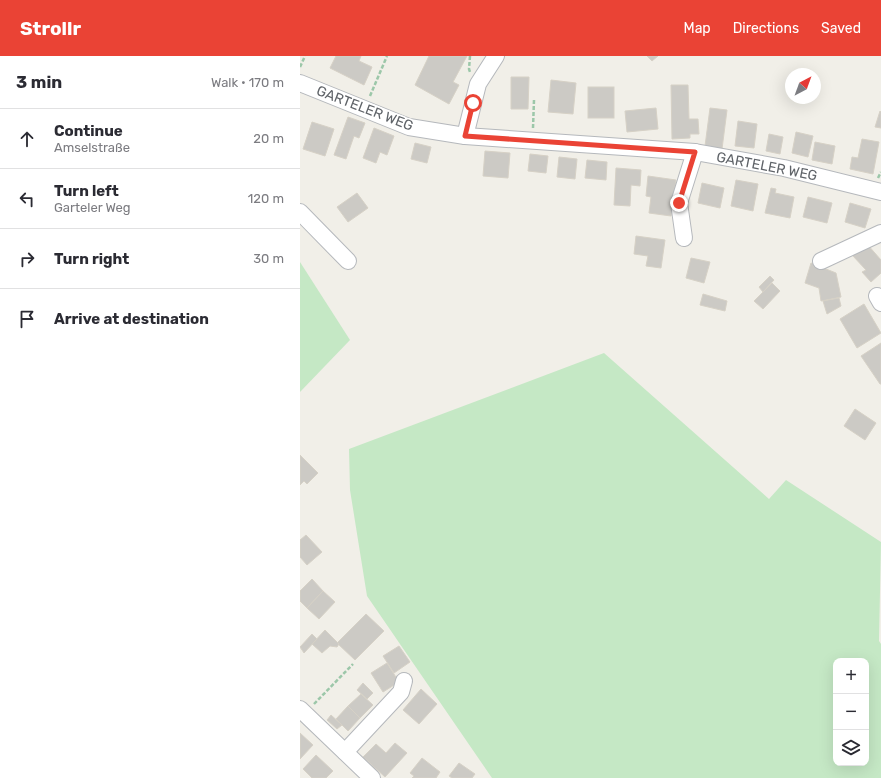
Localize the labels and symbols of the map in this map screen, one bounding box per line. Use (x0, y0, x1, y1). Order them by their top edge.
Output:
north arrow (785, 68, 821, 104)
street label: GARTELER WEG (314, 82, 416, 135)
route start (464, 94, 482, 112)
street label: GARTELER WEG (715, 148, 819, 185)
route end (670, 194, 688, 212)

